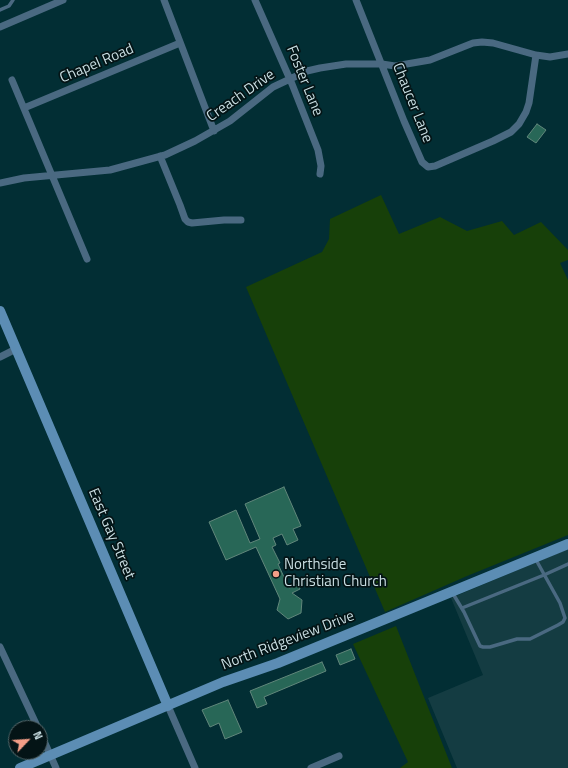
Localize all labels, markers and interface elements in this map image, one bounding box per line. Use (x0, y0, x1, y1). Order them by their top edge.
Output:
street label: Chapel Road (57, 40, 137, 88)
street label: Foster Lane (282, 43, 326, 119)
street label: Chaucer Lane (388, 60, 436, 146)
street label: Creach Drive (204, 66, 278, 126)
street label: East Gay Street (84, 486, 138, 582)
place label: Northside Christian Church (284, 556, 387, 591)
marker: Northside Christian Church (271, 569, 281, 579)
street label: North Ridgeview Drive (219, 607, 357, 675)
north arrow (8, 720, 48, 760)
text: N (29, 729, 47, 742)

